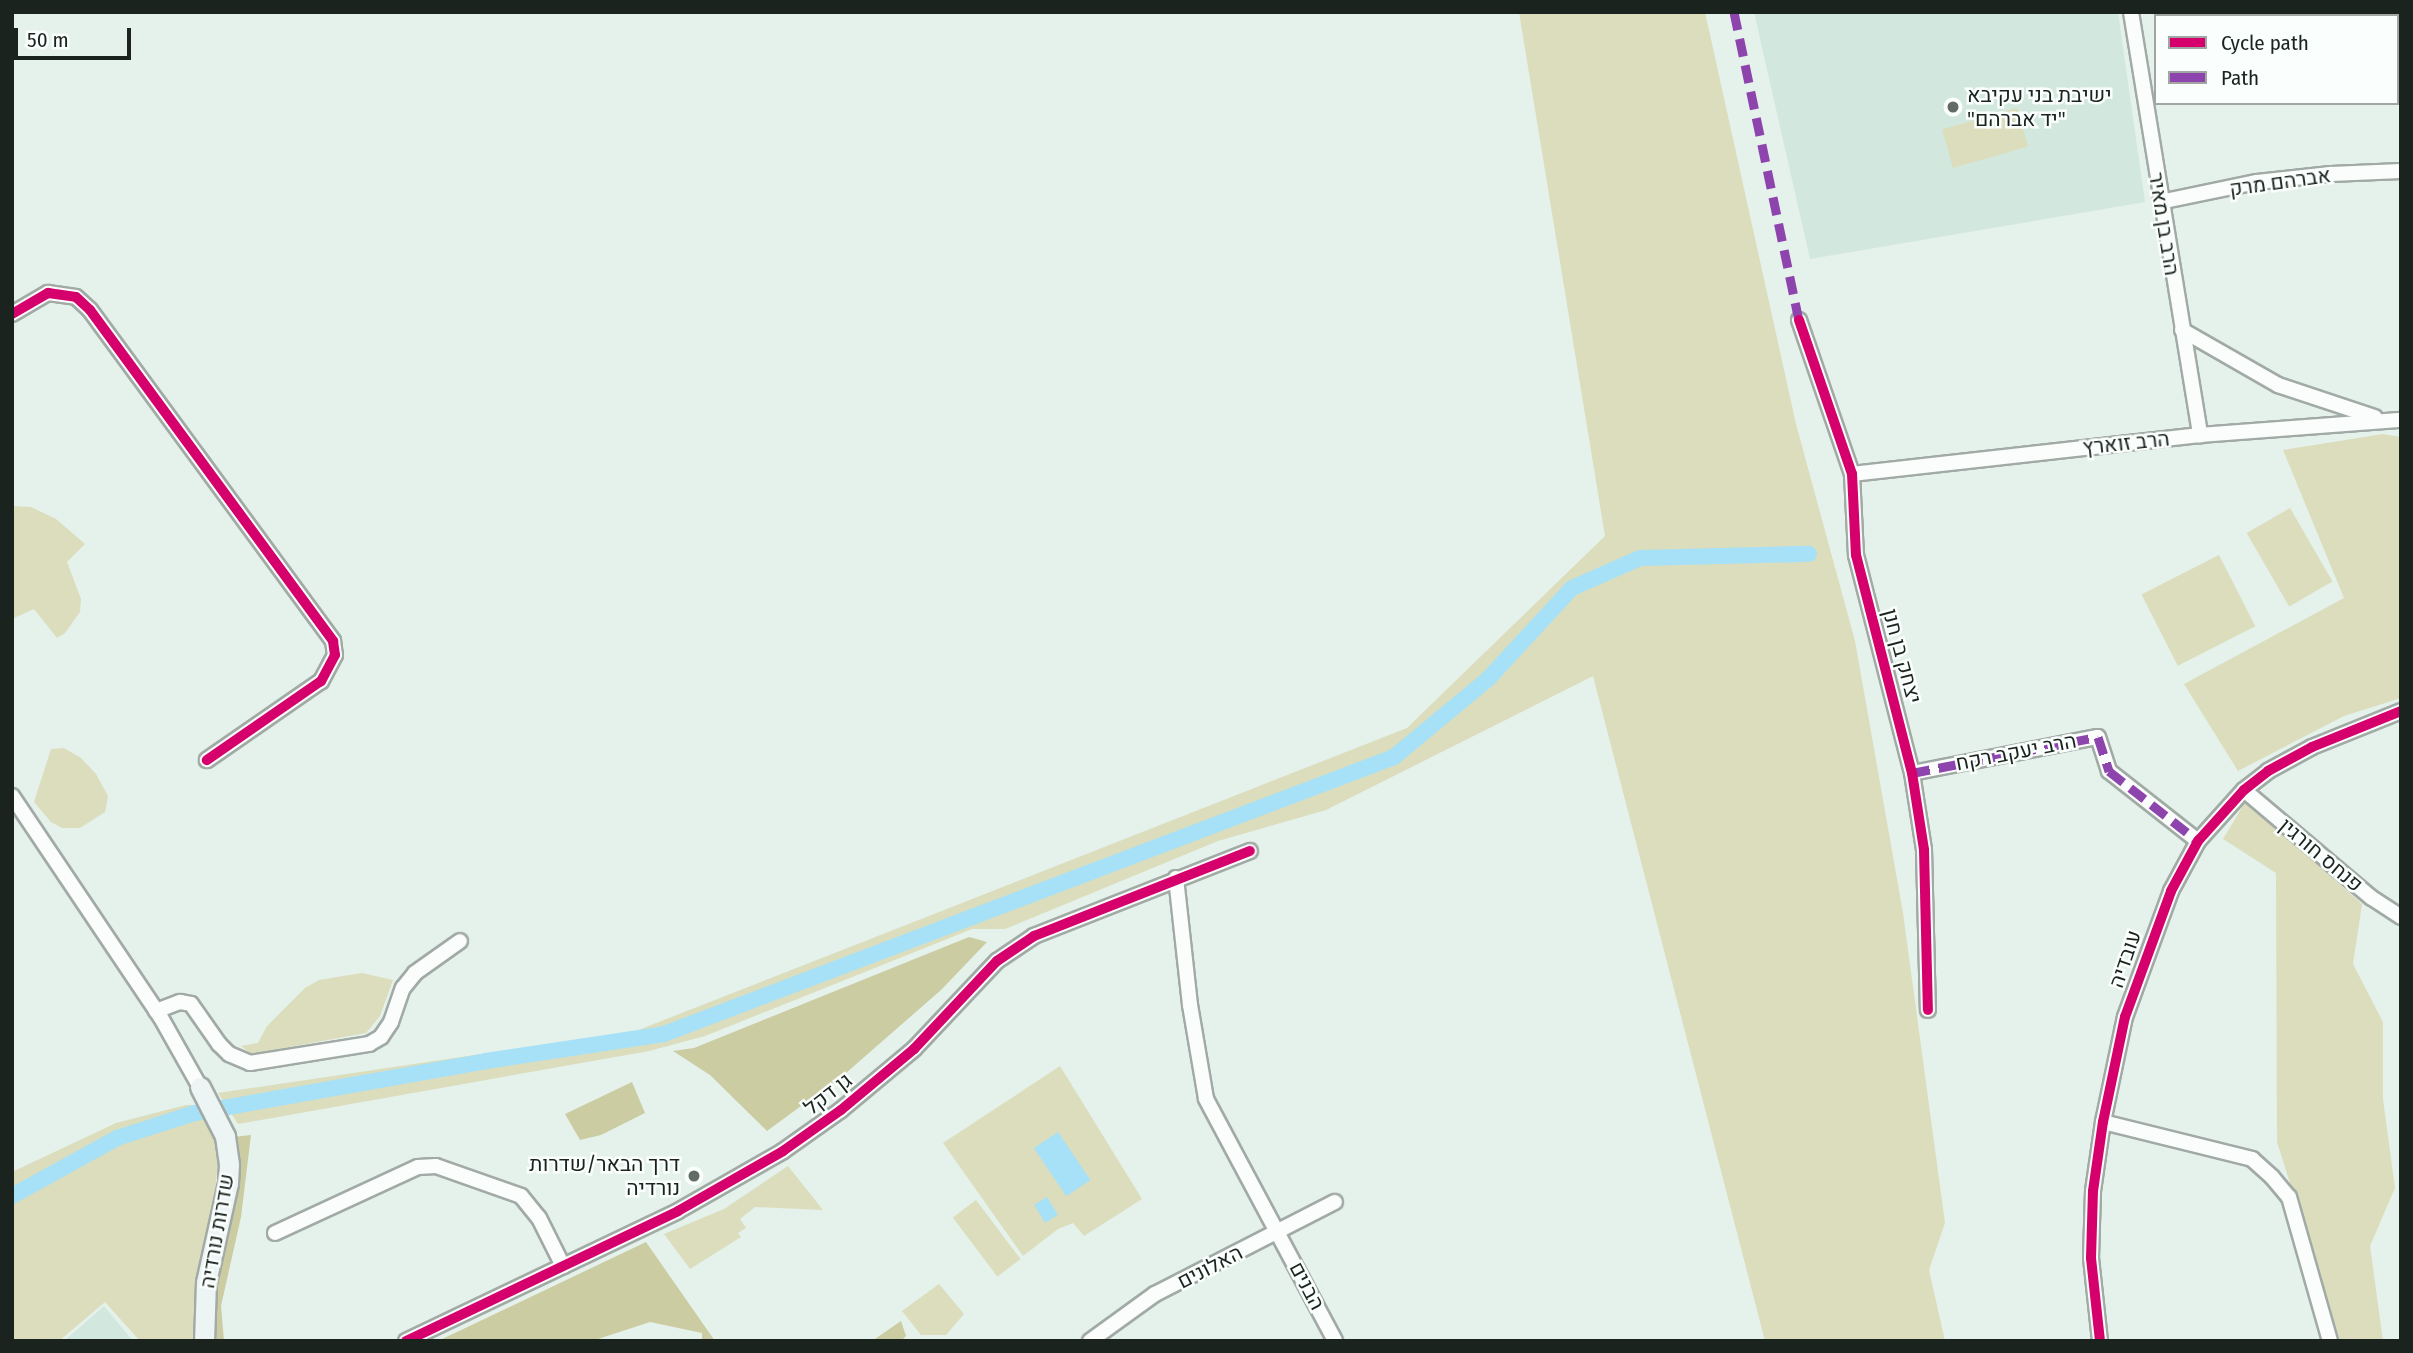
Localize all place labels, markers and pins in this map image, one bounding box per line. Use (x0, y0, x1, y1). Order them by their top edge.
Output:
place label: ישיבת בני עקיבא "יד אברהם" (1967, 82, 2111, 132)
marker: ישיבת בני עקיבא "יד אברהם" (1945, 99, 1961, 115)
place label: דרך הבאר/שדרות נורדיה (529, 1151, 680, 1201)
marker: דרך הבאר/שדרות נורדיה (686, 1168, 702, 1184)

